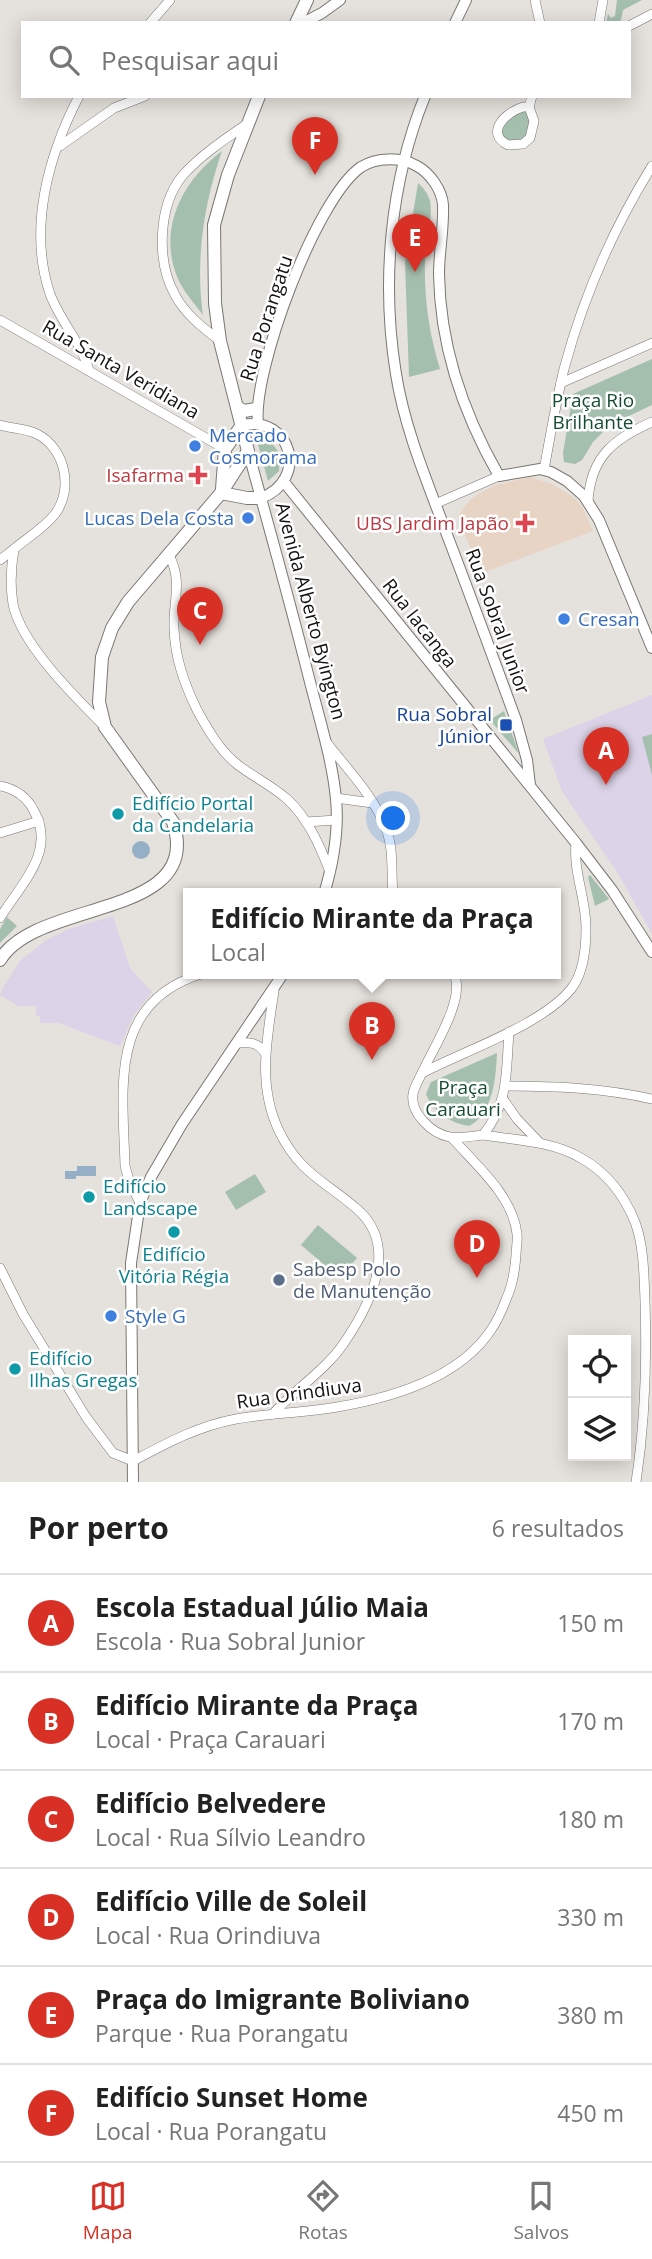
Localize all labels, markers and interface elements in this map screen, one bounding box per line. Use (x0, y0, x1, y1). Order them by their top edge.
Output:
search box (21, 21, 631, 98)
icon: search (45, 41, 83, 79)
text: Pesquisar aqui (101, 42, 279, 78)
pin: F (292, 117, 338, 175)
pin: E (392, 214, 438, 272)
street label: Rua Porangatu (233, 252, 299, 384)
street label: Rua Santa Veridiana (38, 313, 204, 425)
park label: Praça Rio Brilhante (552, 387, 634, 435)
place label: Mercado Cosmorama (209, 422, 317, 470)
marker: Mercado Cosmorama (187, 438, 203, 454)
place label: Isafarma (106, 462, 184, 488)
marker: Isafarma (190, 467, 206, 483)
street label: Avenida Alberto Byington (269, 499, 353, 723)
place label: Lucas Dela Costa (84, 505, 234, 531)
marker: Lucas Dela Costa (240, 510, 256, 526)
place label: UBS Jardim Japão (356, 510, 509, 536)
marker: UBS Jardim Japão (515, 513, 535, 533)
street label: Rua Sobral Junior (460, 545, 536, 697)
street label: Rua Iacanga (377, 573, 463, 673)
pin: C (177, 587, 223, 645)
place label: Cresan (578, 606, 640, 632)
marker: Cresan (556, 611, 572, 627)
place label: Rua Sobral Júnior (397, 701, 492, 749)
marker: Rua Sobral Júnior (498, 717, 514, 733)
pin: A (583, 727, 629, 785)
place label: Edifício Portal da Candelaria (132, 790, 254, 838)
your location (376, 801, 410, 835)
marker: Edifício Portal da Candelaria (110, 806, 126, 822)
popup (183, 888, 561, 979)
text: Edifício Mirante da Praça (210, 900, 534, 936)
text: Local (210, 936, 266, 968)
pin: B (349, 1002, 395, 1060)
park label: Praça Carauari (425, 1074, 501, 1122)
place label: Edifício Landscape (103, 1173, 198, 1221)
marker: Edifício Landscape (81, 1189, 97, 1205)
pin: D (454, 1220, 500, 1278)
marker: Edifício Vitória Régia (166, 1224, 182, 1240)
place label: Edifício Vitória Régia (119, 1241, 229, 1289)
place label: Sabesp Polo de Manutenção (293, 1256, 431, 1304)
marker: Sabesp Polo de Manutenção (271, 1272, 287, 1288)
place label: Style G (125, 1303, 186, 1329)
marker: Style G (103, 1308, 119, 1324)
map controls (568, 1335, 631, 1461)
button: locate (568, 1335, 631, 1398)
place label: Edifício Ilhas Gregas (29, 1345, 137, 1393)
marker: Edifício Ilhas Gregas (7, 1361, 23, 1377)
street label: Rua Orindiuva (235, 1371, 363, 1415)
button: layers (568, 1398, 631, 1461)
text: Por perto (28, 1507, 169, 1548)
text: 6 resultados (492, 1512, 624, 1544)
text: Escola Estadual Júlio Maia (95, 1589, 429, 1625)
text: A (43, 1607, 59, 1639)
text: 150 m (557, 1607, 624, 1639)
text: Escola · Rua Sobral Junior (95, 1625, 365, 1657)
text: Edifício Mirante da Praça (95, 1687, 418, 1723)
text: B (43, 1705, 59, 1737)
text: 170 m (557, 1705, 624, 1737)
text: Local · Praça Carauari (95, 1723, 326, 1755)
text: Edifício Belvedere (95, 1785, 326, 1821)
text: C (44, 1803, 58, 1835)
text: 180 m (557, 1803, 624, 1835)
text: Local · Rua Sílvio Leandro (95, 1821, 366, 1853)
text: Edifício Ville de Soleil (95, 1883, 367, 1919)
text: D (42, 1901, 60, 1933)
text: 330 m (557, 1901, 624, 1933)
text: Local · Rua Orindiuva (95, 1919, 321, 1951)
text: Praça do Imigrante Boliviano (95, 1981, 470, 2017)
text: E (45, 1999, 57, 2031)
text: 380 m (557, 1999, 624, 2031)
text: Parque · Rua Porangatu (95, 2017, 349, 2049)
text: Edifício Sunset Home (95, 2079, 368, 2115)
text: F (45, 2097, 57, 2129)
text: 450 m (557, 2097, 624, 2129)
text: Local · Rua Porangatu (95, 2115, 327, 2147)
tab: Mapa (83, 2177, 133, 2245)
tab: Rotas (298, 2177, 348, 2245)
tab: Salvos (513, 2177, 569, 2245)

